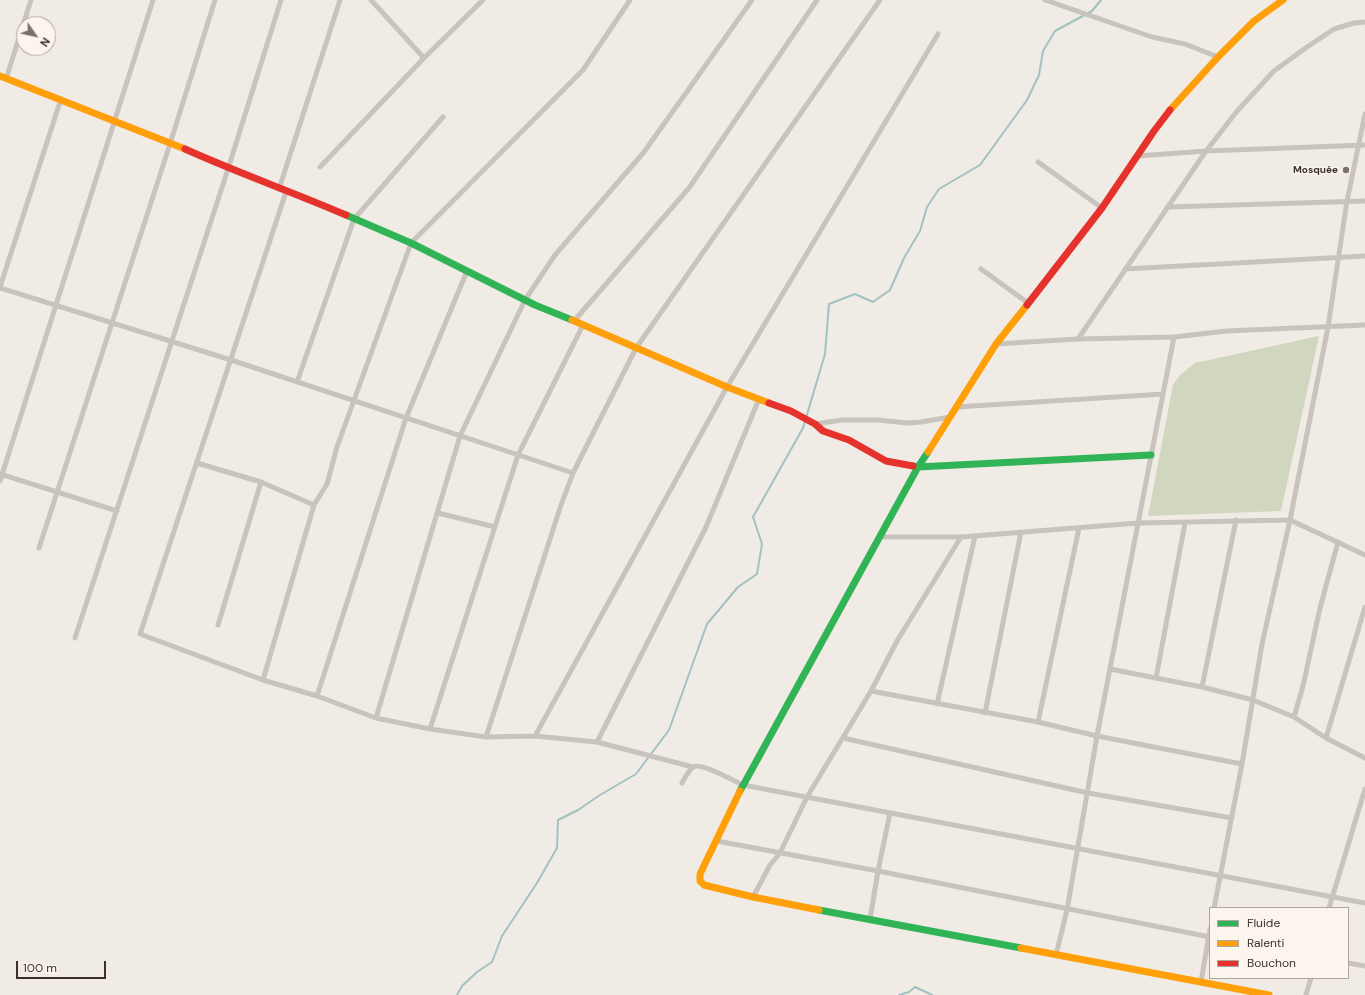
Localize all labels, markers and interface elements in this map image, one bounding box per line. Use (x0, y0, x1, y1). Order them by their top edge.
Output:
north arrow (16, 16, 56, 56)
text: N (37, 35, 53, 49)
place label: Mosquée (1293, 164, 1338, 176)
marker: Mosquée (1341, 165, 1351, 175)
legend (1209, 907, 1349, 979)
text: Fluide (1247, 915, 1280, 931)
text: Ralenti (1247, 935, 1284, 951)
scale bar (18, 953, 108, 979)
text: Bouchon (1247, 955, 1296, 971)
text: 100 m (23, 960, 57, 976)

